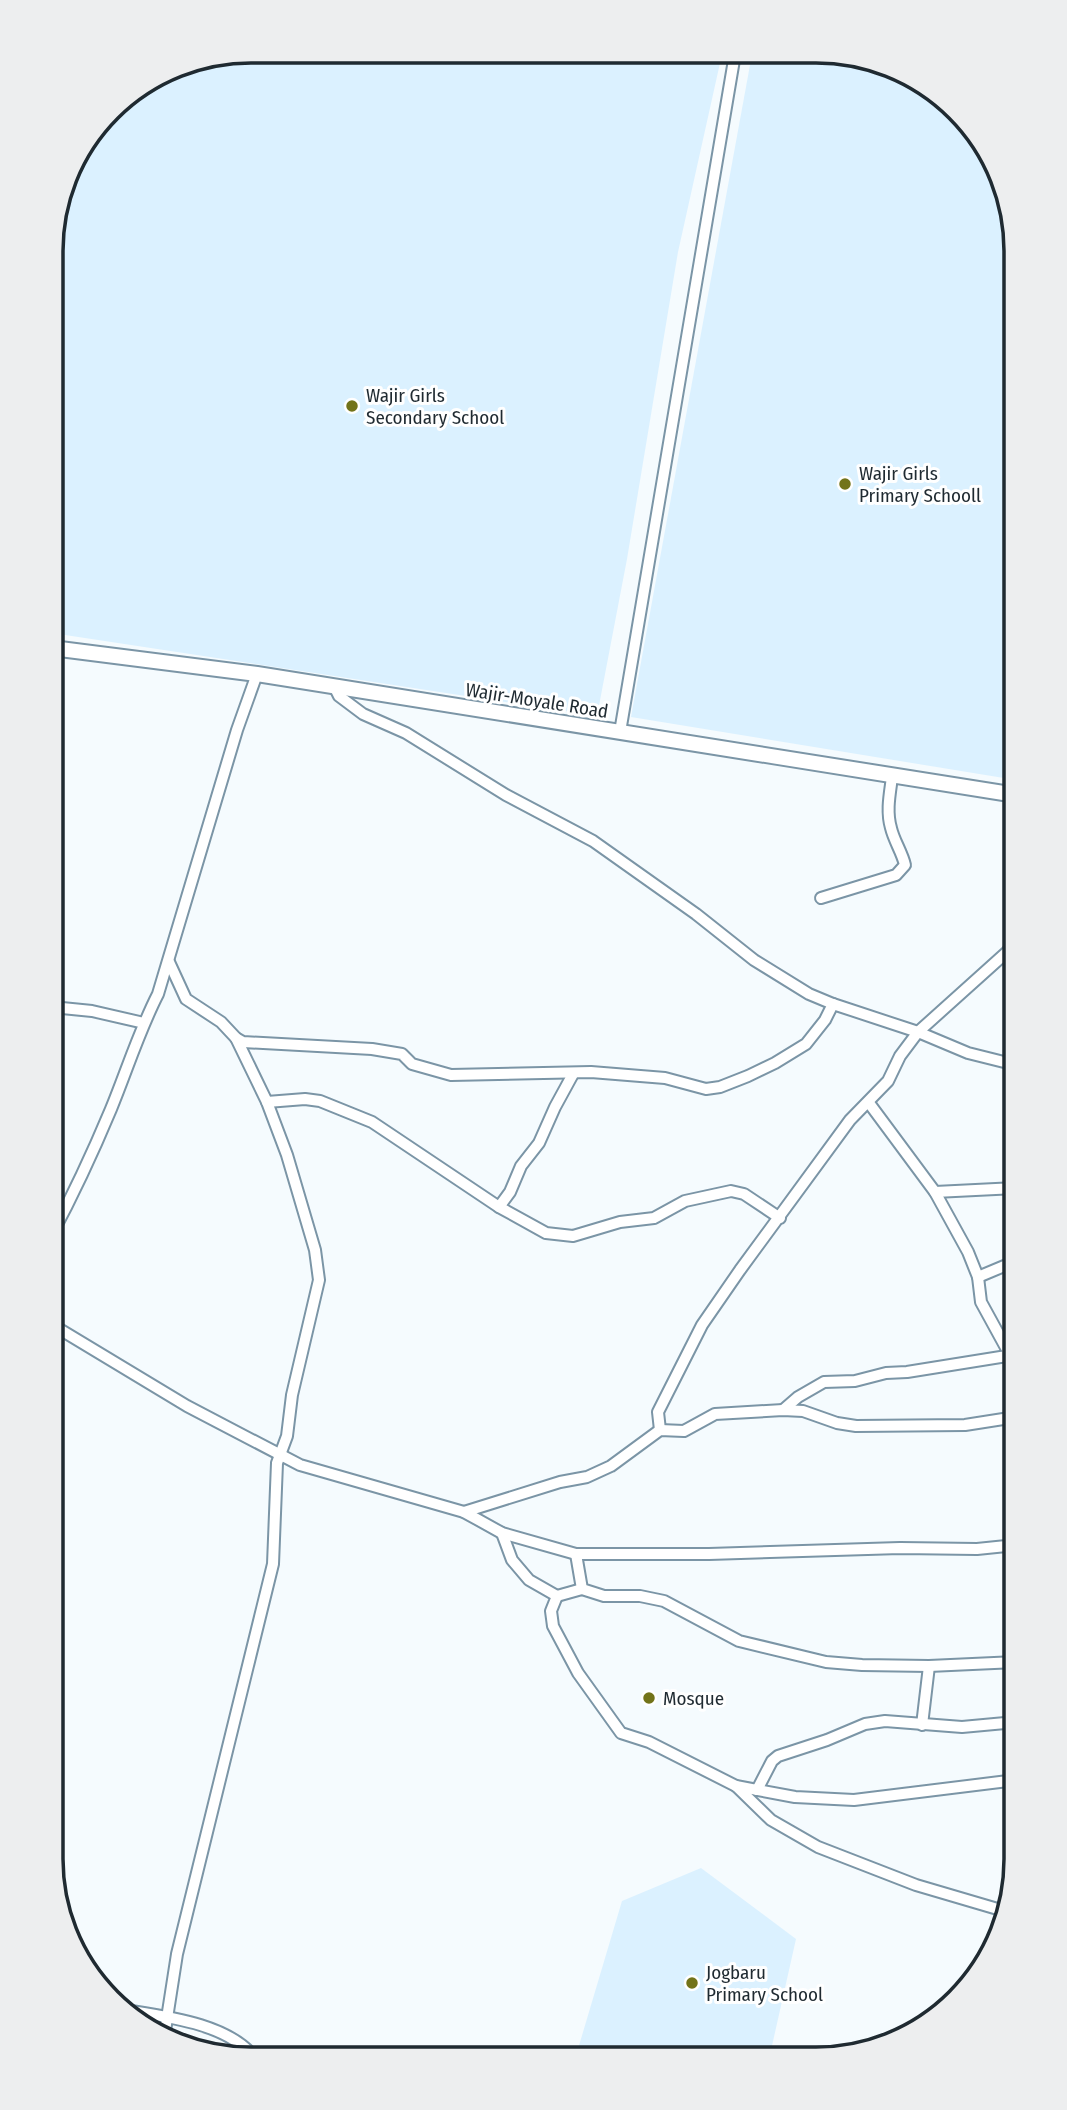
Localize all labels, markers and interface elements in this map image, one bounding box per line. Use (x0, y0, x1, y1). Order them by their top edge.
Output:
place label: Wajir Girls Secondary School (366, 384, 504, 429)
marker: Wajir Girls Secondary School (344, 398, 360, 414)
place label: Wajir Girls Primary Schooll (859, 462, 981, 507)
marker: Wajir Girls Primary Schooll (837, 476, 853, 492)
street label: Wajir-Moyale Road (464, 678, 610, 723)
place label: Mosque (663, 1687, 724, 1710)
marker: Mosque (641, 1690, 657, 1706)
place label: Jogbaru Primary School (706, 1961, 823, 2006)
marker: Jogbaru Primary School (684, 1975, 700, 1991)

